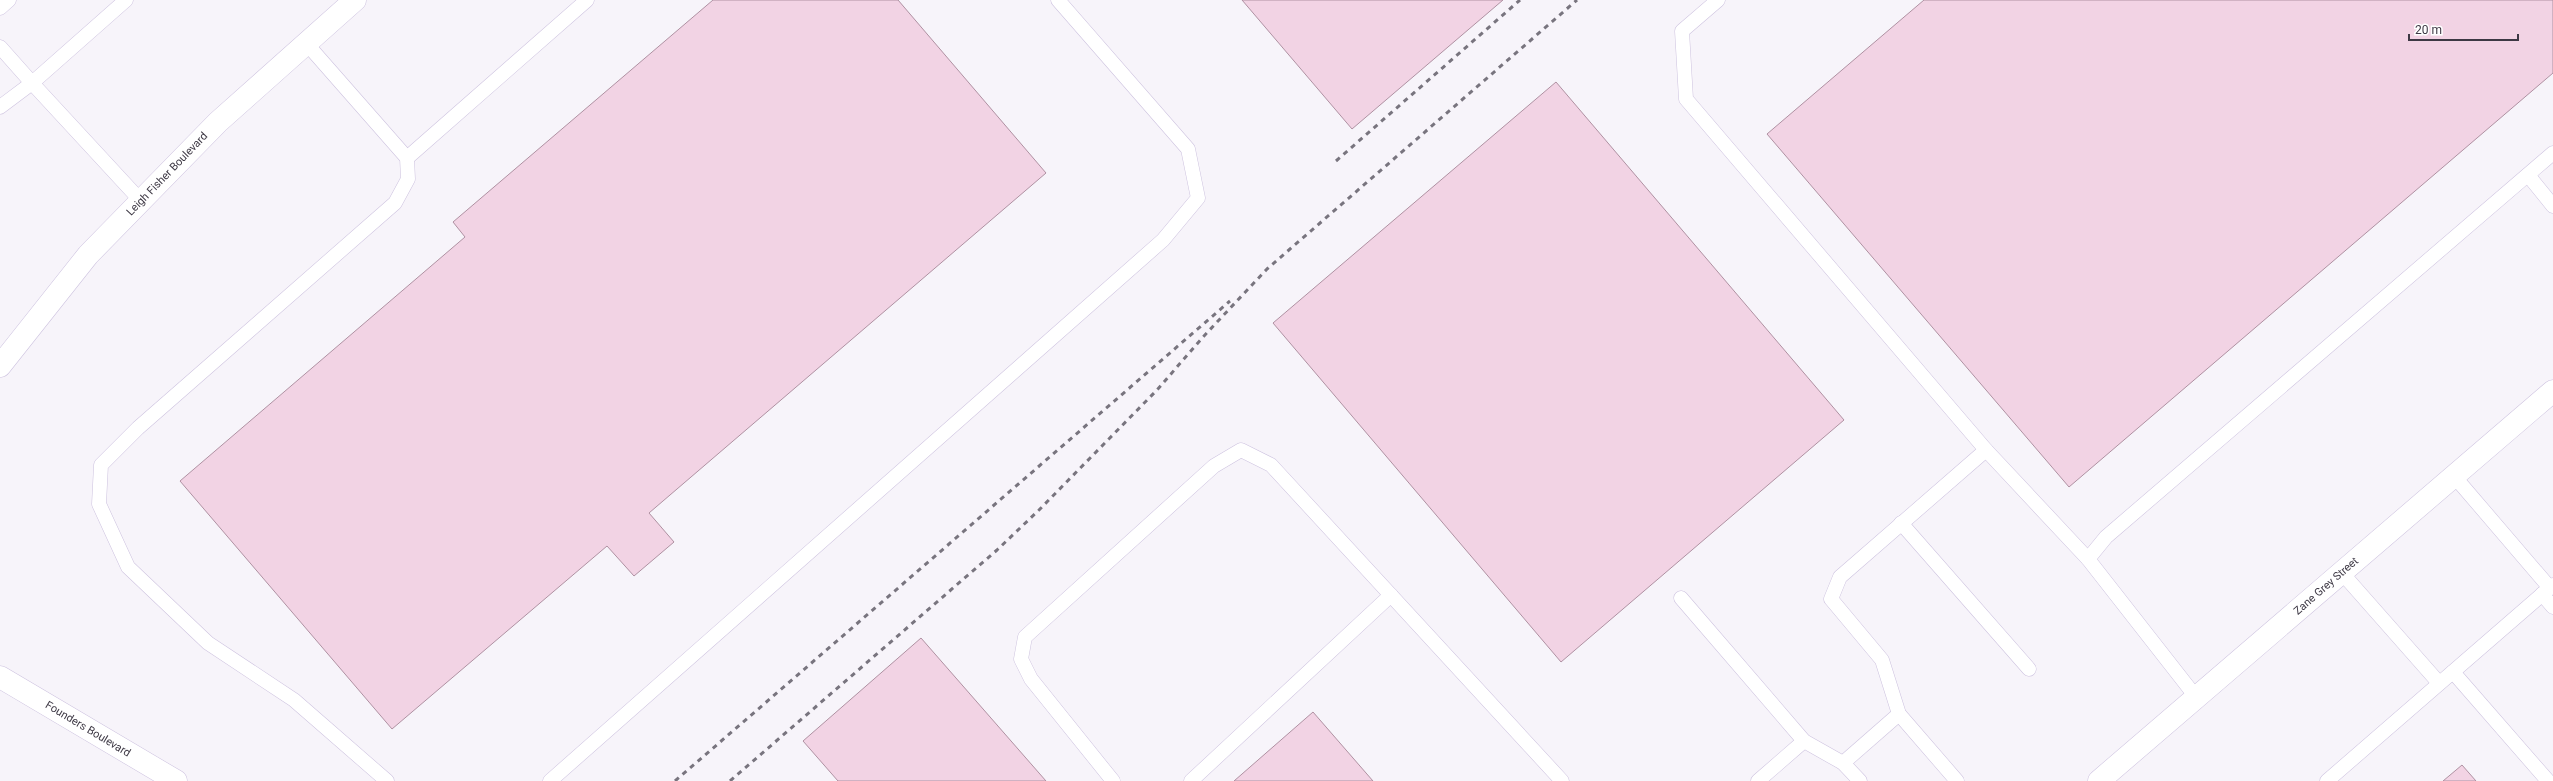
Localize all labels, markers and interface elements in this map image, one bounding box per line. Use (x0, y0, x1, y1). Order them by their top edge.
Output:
scale bar (2409, 16, 2518, 42)
text: 20 m (2415, 23, 2442, 37)
street label: Leigh Fisher Boulevard (124, 130, 210, 218)
street label: Zane Grey Street (2291, 554, 2361, 617)
street label: Founders Boulevard (43, 698, 133, 760)

